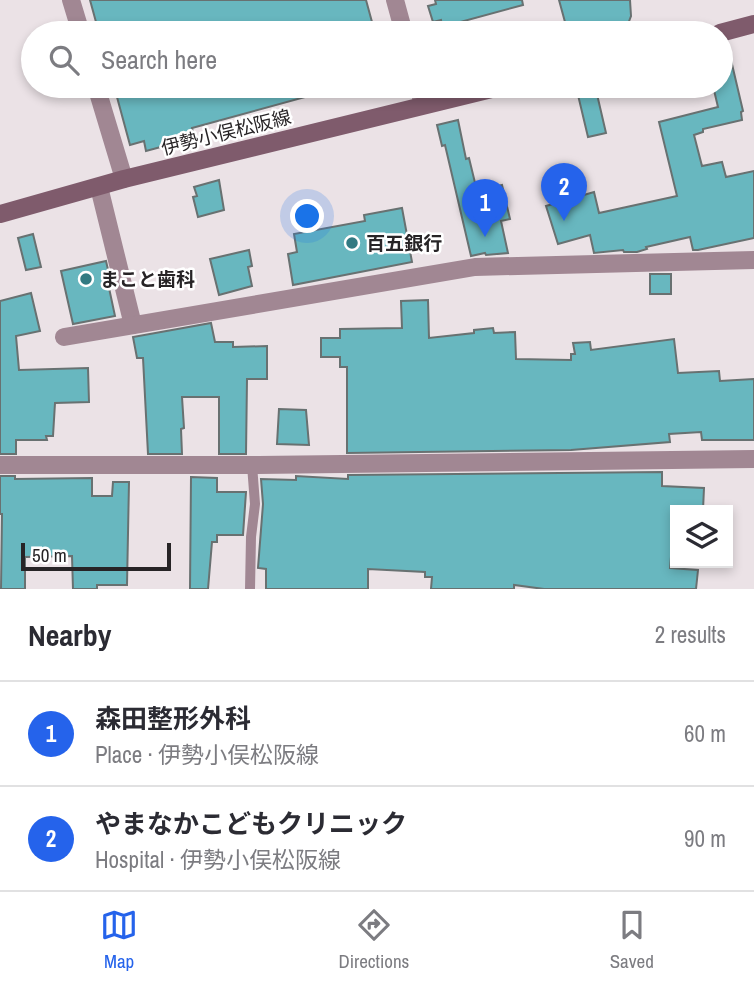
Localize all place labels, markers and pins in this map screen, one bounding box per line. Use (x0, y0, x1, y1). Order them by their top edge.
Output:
pin: 2 (541, 163, 587, 221)
pin: 1 (462, 179, 508, 237)
place label: 百五銀行 (366, 230, 442, 256)
marker: 百五銀行 (344, 235, 360, 251)
place label: まこと歯科 (100, 266, 195, 292)
marker: まこと歯科 (78, 271, 94, 287)

